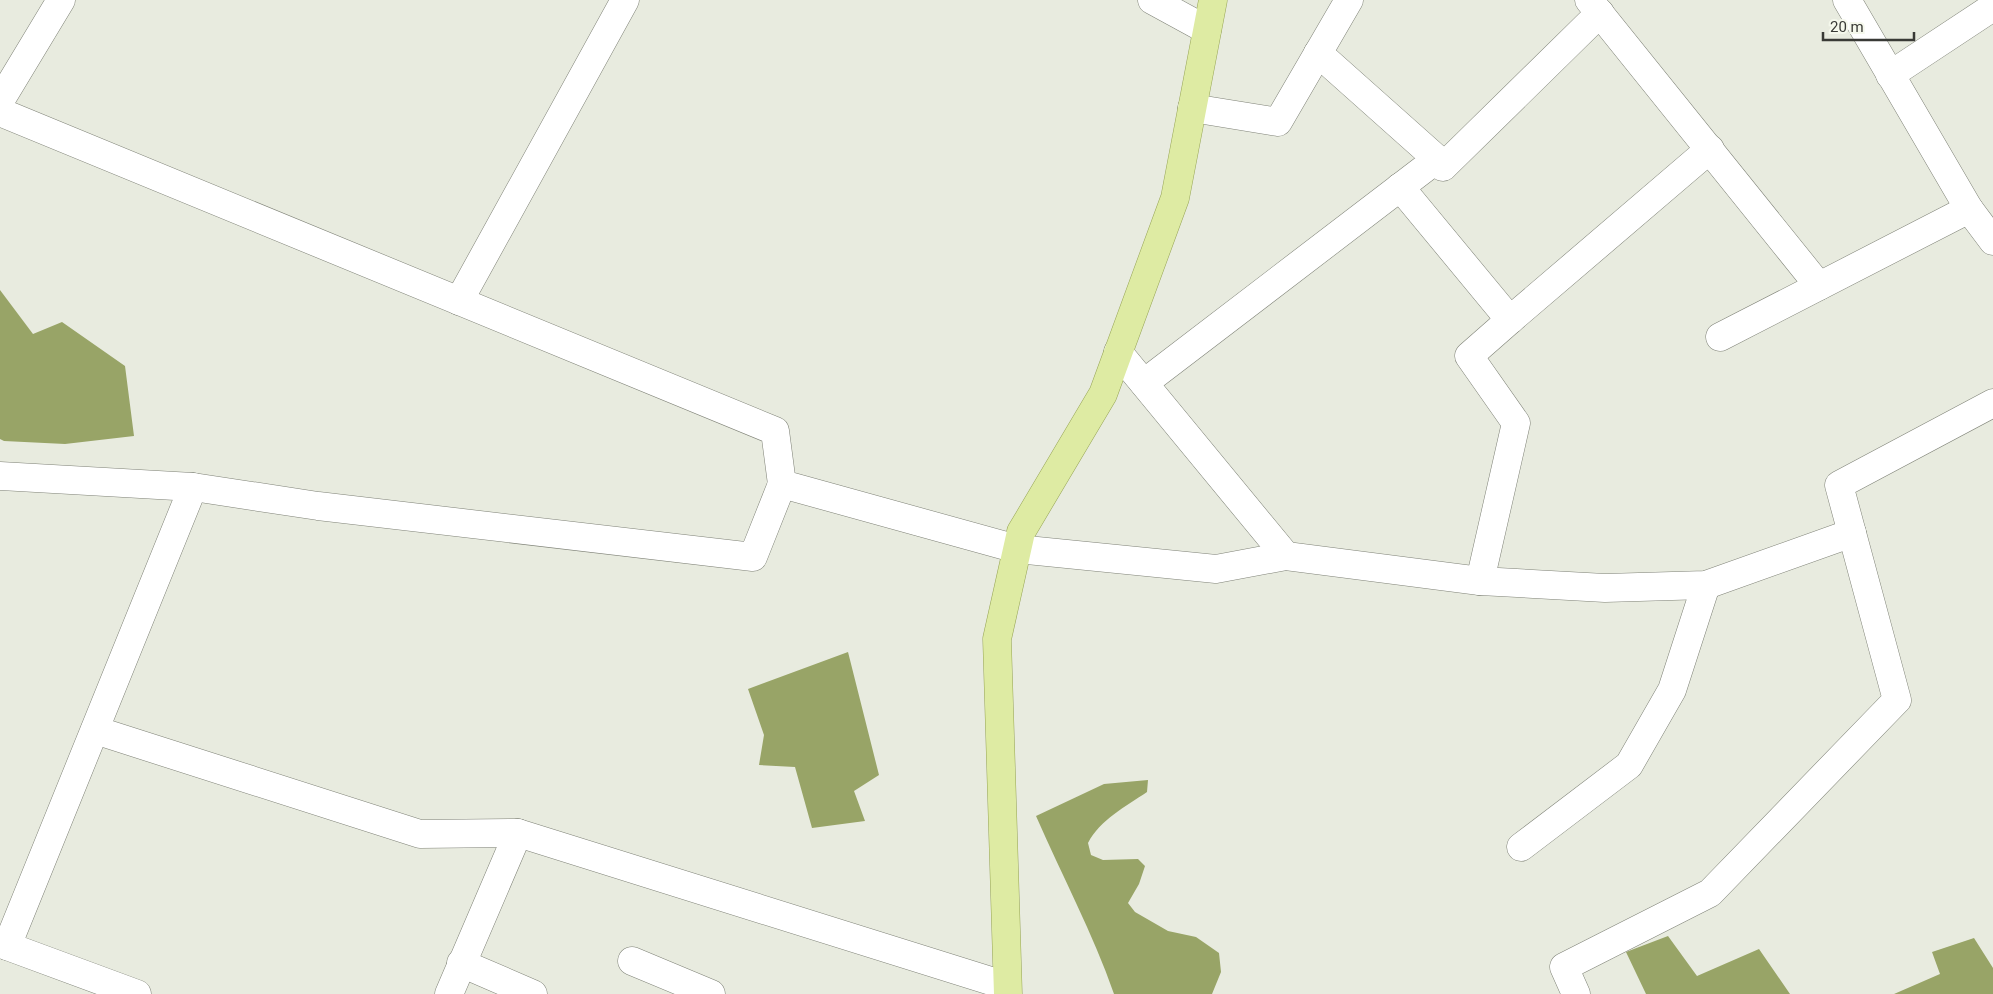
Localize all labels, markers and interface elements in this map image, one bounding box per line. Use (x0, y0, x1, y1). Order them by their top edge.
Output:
scale bar (1823, 10, 1914, 42)
text: 20 m (1830, 18, 1864, 36)

